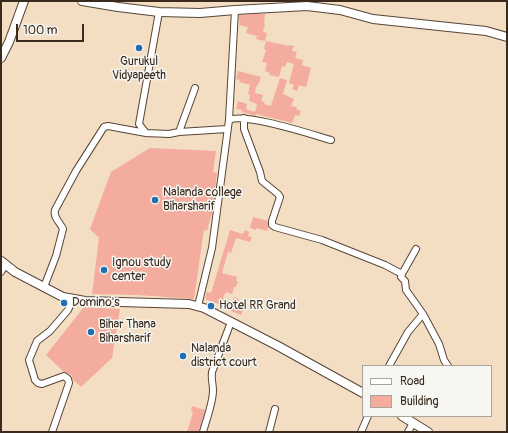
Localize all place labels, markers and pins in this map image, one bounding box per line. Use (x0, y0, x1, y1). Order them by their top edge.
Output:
marker: Gurukul Vidyapeeth (134, 43, 144, 53)
place label: Gurukul Vidyapeeth (112, 55, 166, 83)
place label: Nalanda college Biharsharif (163, 186, 242, 214)
marker: Nalanda college Biharsharif (150, 195, 160, 205)
place label: Ignou study center (112, 256, 171, 284)
marker: Ignou study center (99, 265, 109, 275)
place label: Domino's (72, 296, 119, 310)
marker: Domino's (59, 298, 69, 308)
place label: Hotel RR Grand (219, 299, 296, 313)
marker: Hotel RR Grand (206, 301, 216, 311)
place label: Bihar Thana Biharsharif (99, 318, 156, 346)
marker: Bihar Thana Biharsharif (86, 327, 96, 337)
place label: Nalanda district court (191, 342, 257, 370)
marker: Nalanda district court (178, 351, 188, 361)

